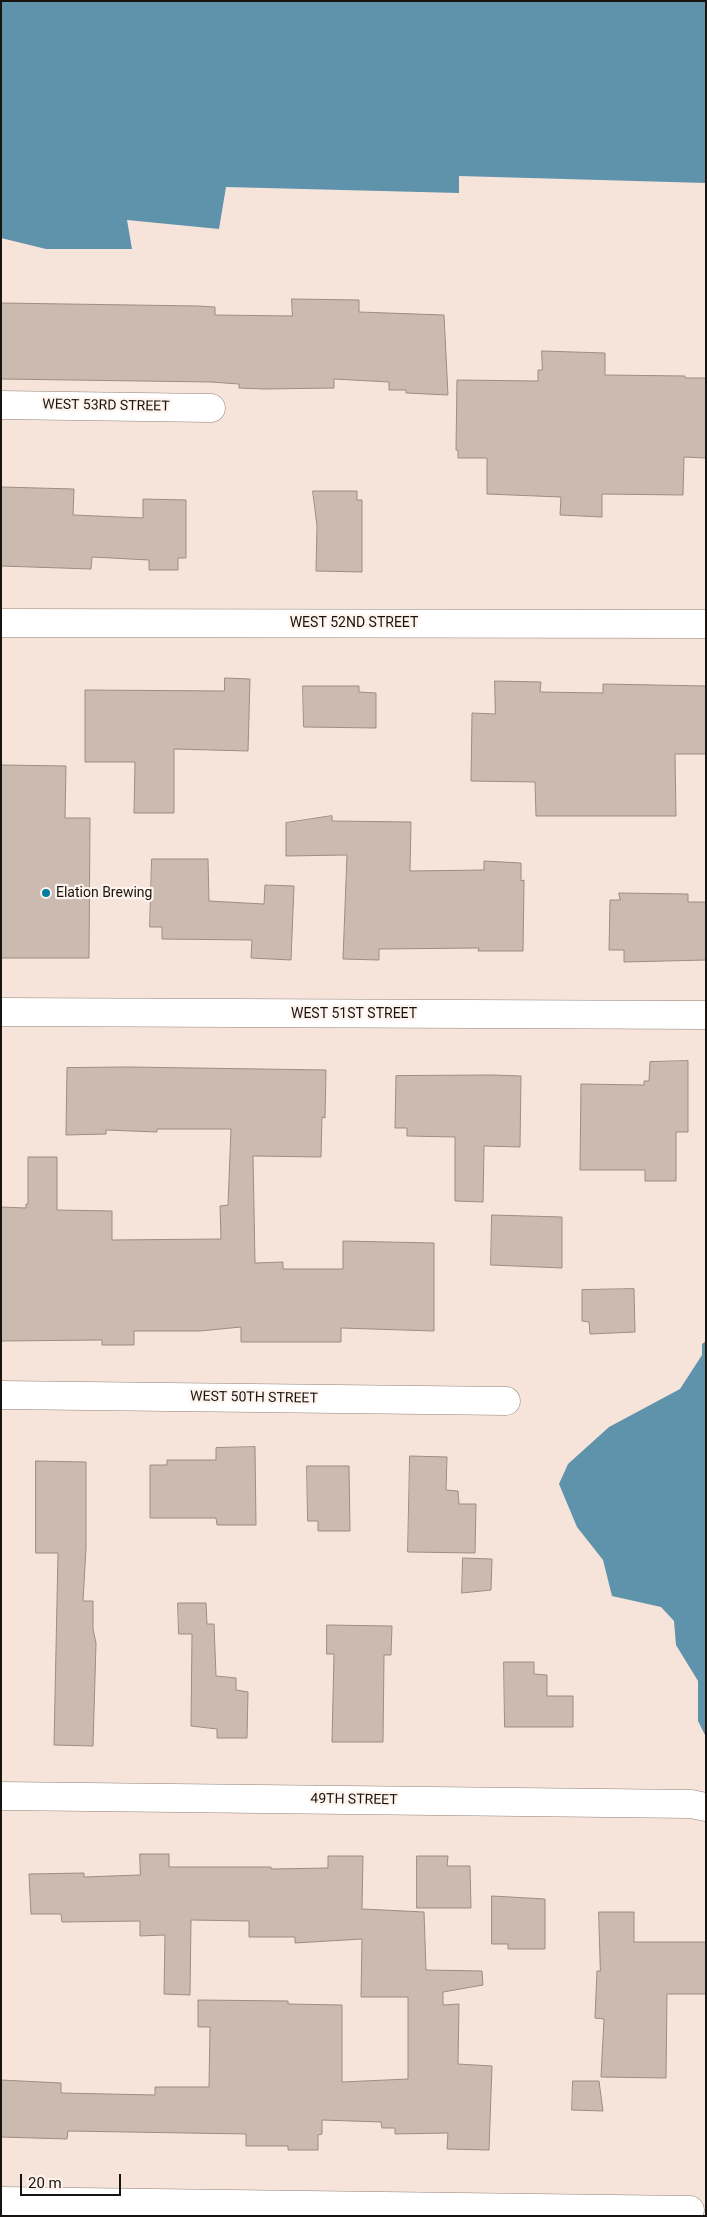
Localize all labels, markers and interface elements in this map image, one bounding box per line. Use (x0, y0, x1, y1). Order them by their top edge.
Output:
street label: WEST 53RD STREET (42, 396, 170, 416)
street label: WEST 52ND STREET (290, 615, 418, 631)
place label: Elation Brewing (56, 885, 152, 901)
marker: Elation Brewing (40, 887, 52, 899)
street label: WEST 51ST STREET (291, 1006, 417, 1022)
street label: WEST 50TH STREET (190, 1388, 318, 1408)
street label: 49TH STREET (310, 1791, 398, 1809)
scale bar (22, 2164, 124, 2196)
text: 20 m (28, 2174, 62, 2192)

